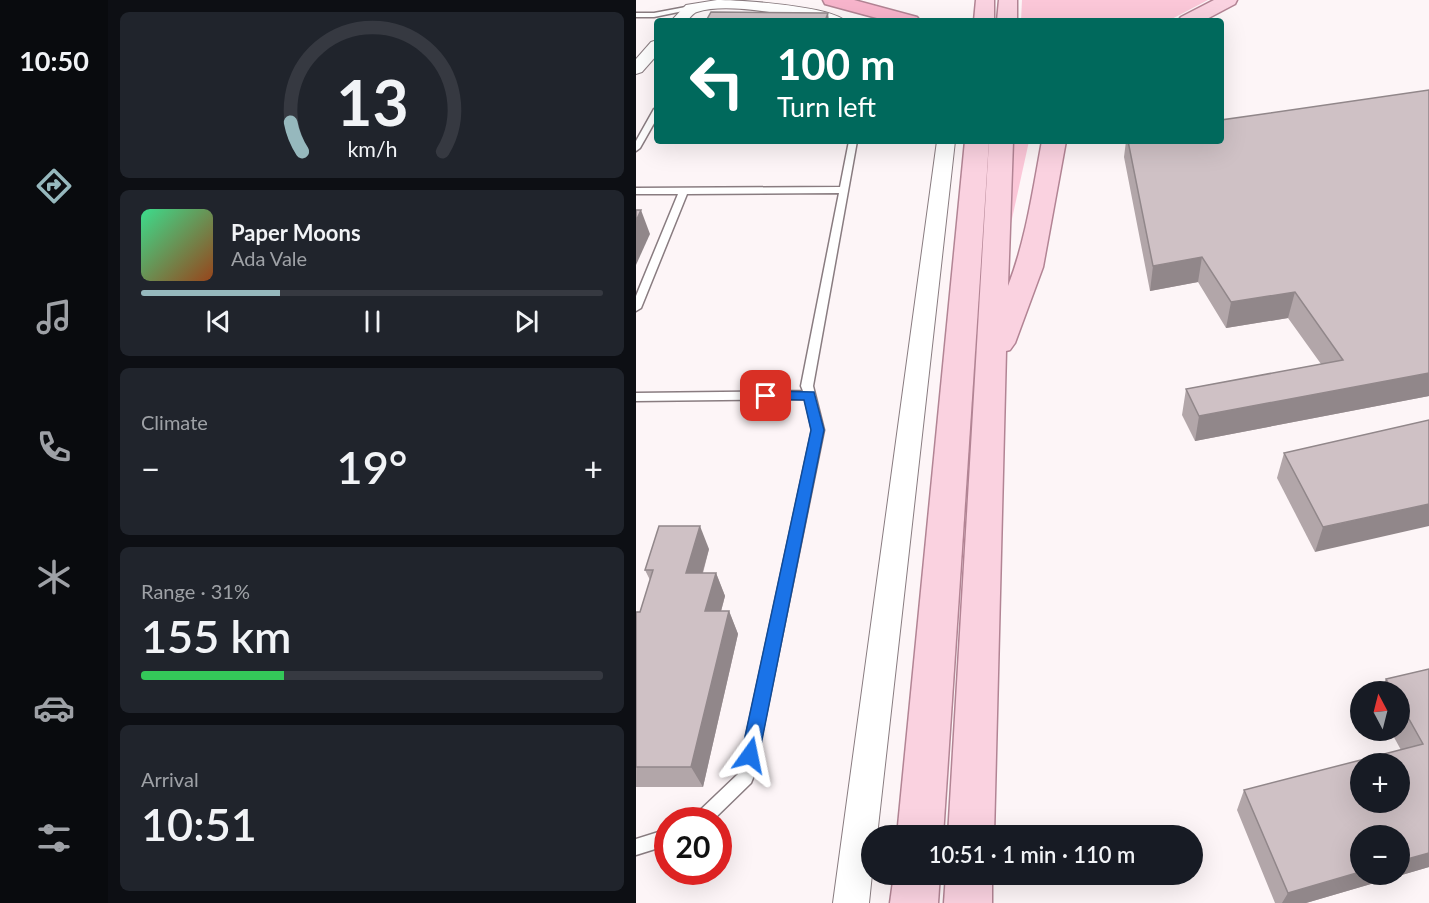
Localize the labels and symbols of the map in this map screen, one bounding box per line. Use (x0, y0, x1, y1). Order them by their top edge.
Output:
pin (740, 370, 791, 421)
north arrow (1350, 681, 1410, 741)
position arrow (718, 723, 782, 787)
speed limit sign: 20 (654, 807, 732, 885)

